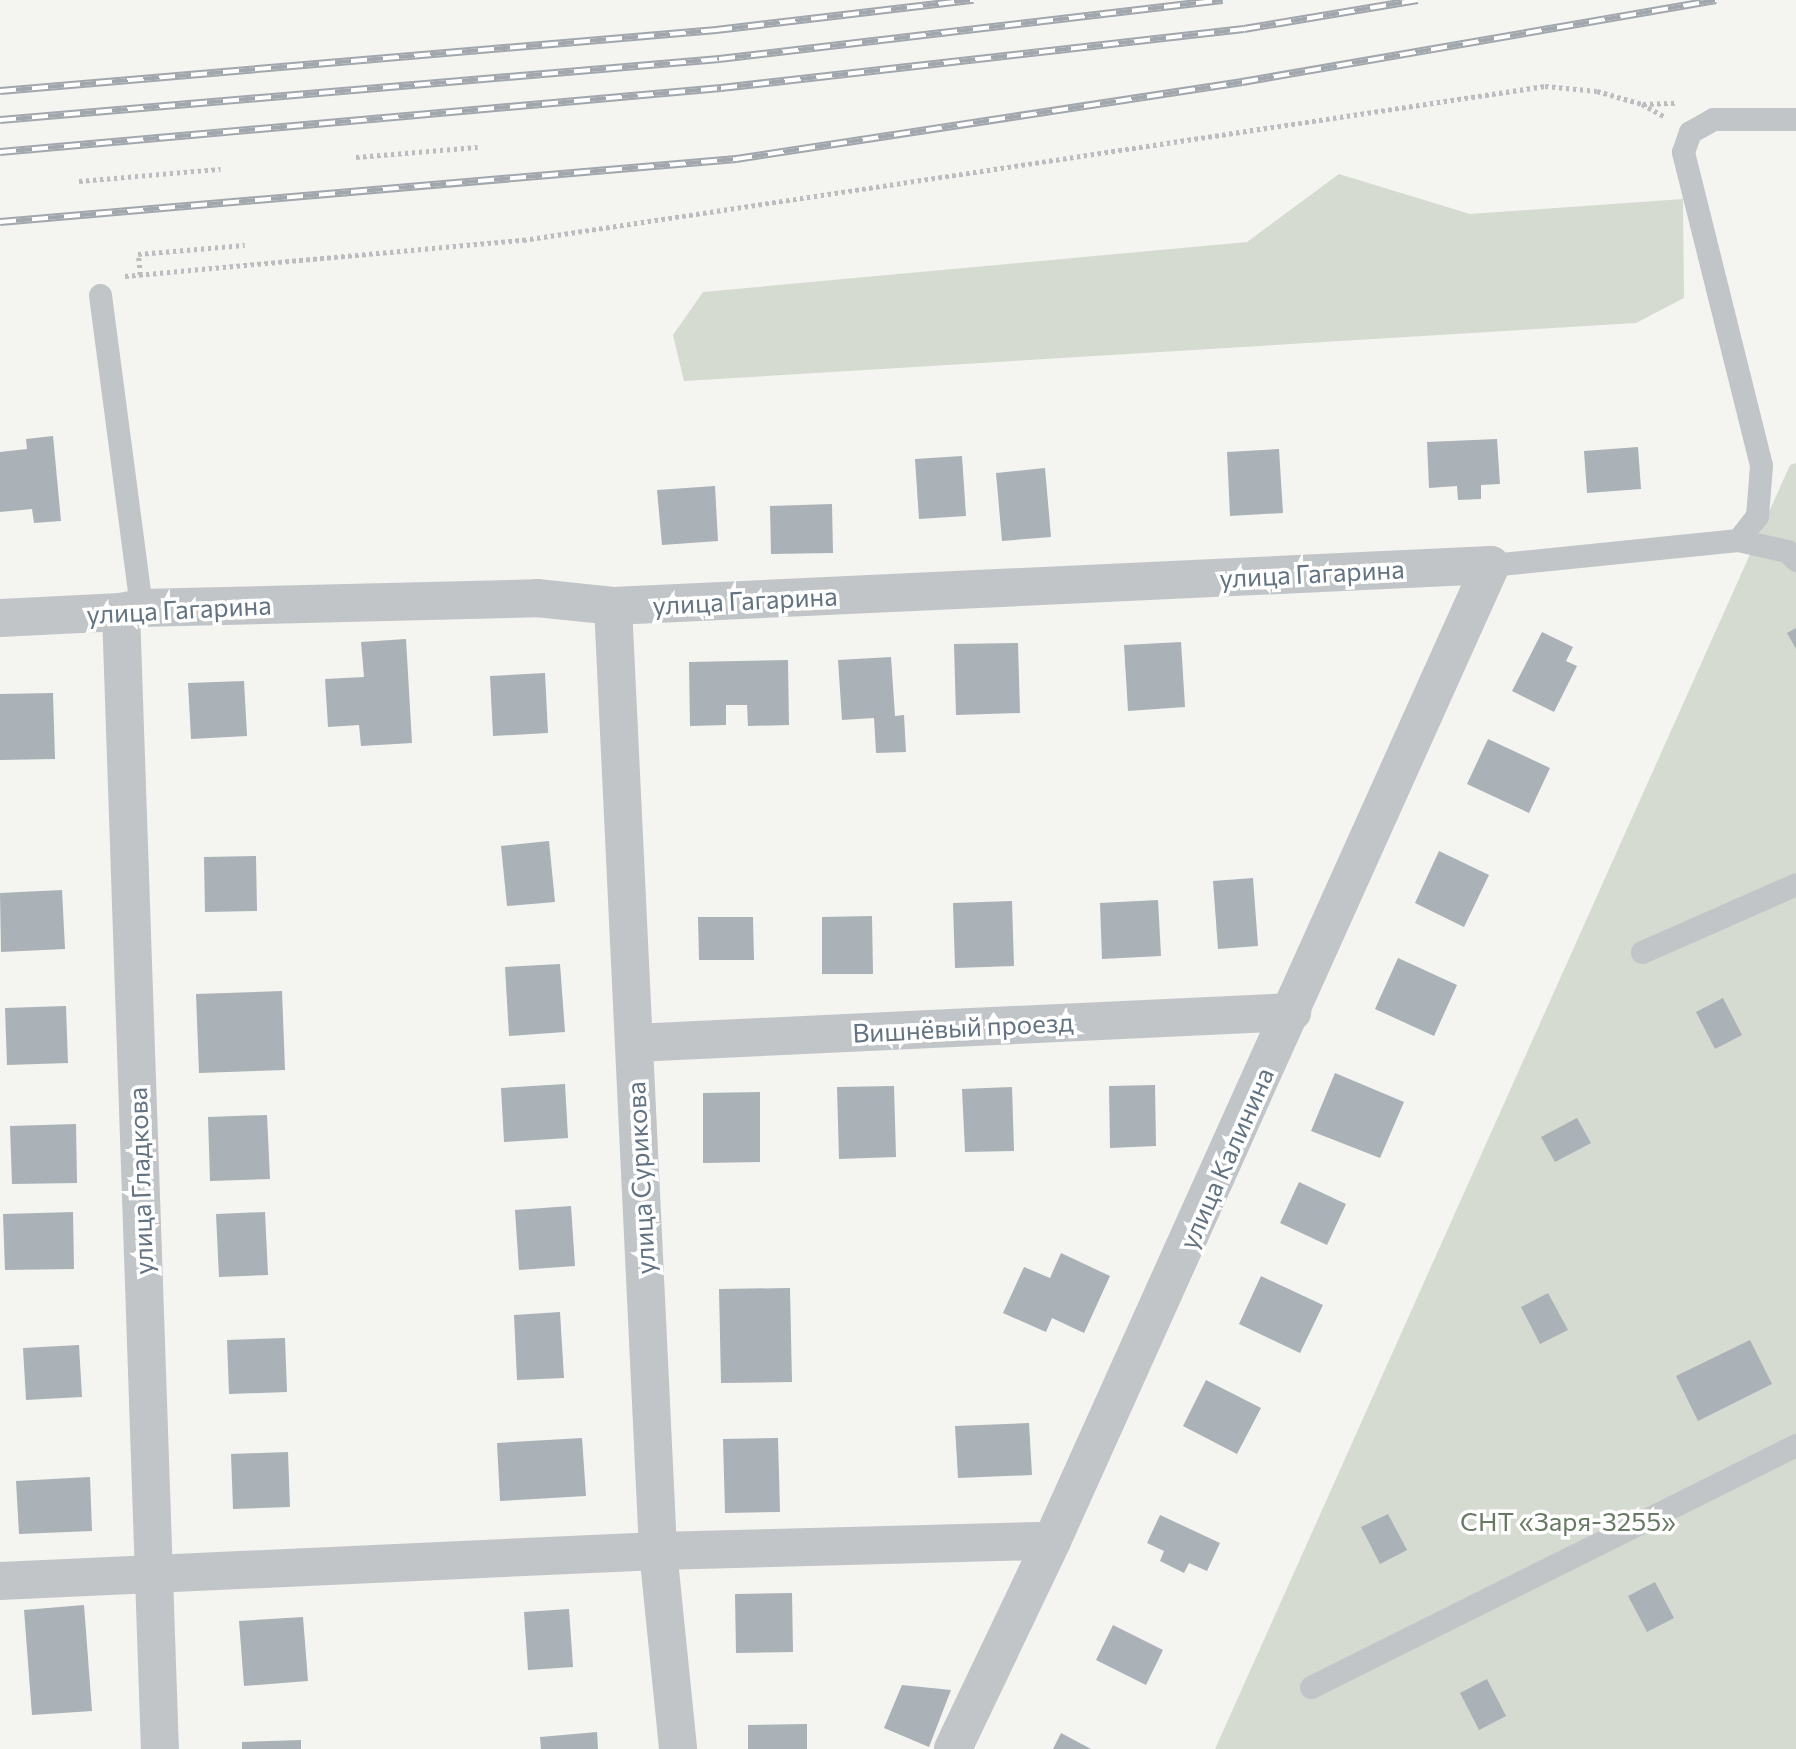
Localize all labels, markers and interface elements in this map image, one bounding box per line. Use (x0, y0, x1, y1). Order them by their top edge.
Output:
street label: улица Гагарина (1219, 553, 1405, 593)
street label: улица Гагарина (652, 580, 838, 620)
street label: улица Гагарина (86, 589, 272, 629)
street label: Вишнёвый проезд (852, 1006, 1074, 1048)
street label: улица Калинина (1172, 1063, 1280, 1253)
street label: улица Сурикова (619, 1081, 661, 1275)
street label: улица Гладкова (121, 1086, 159, 1276)
park label: СНТ «Заря-3255» (1460, 1505, 1676, 1537)

